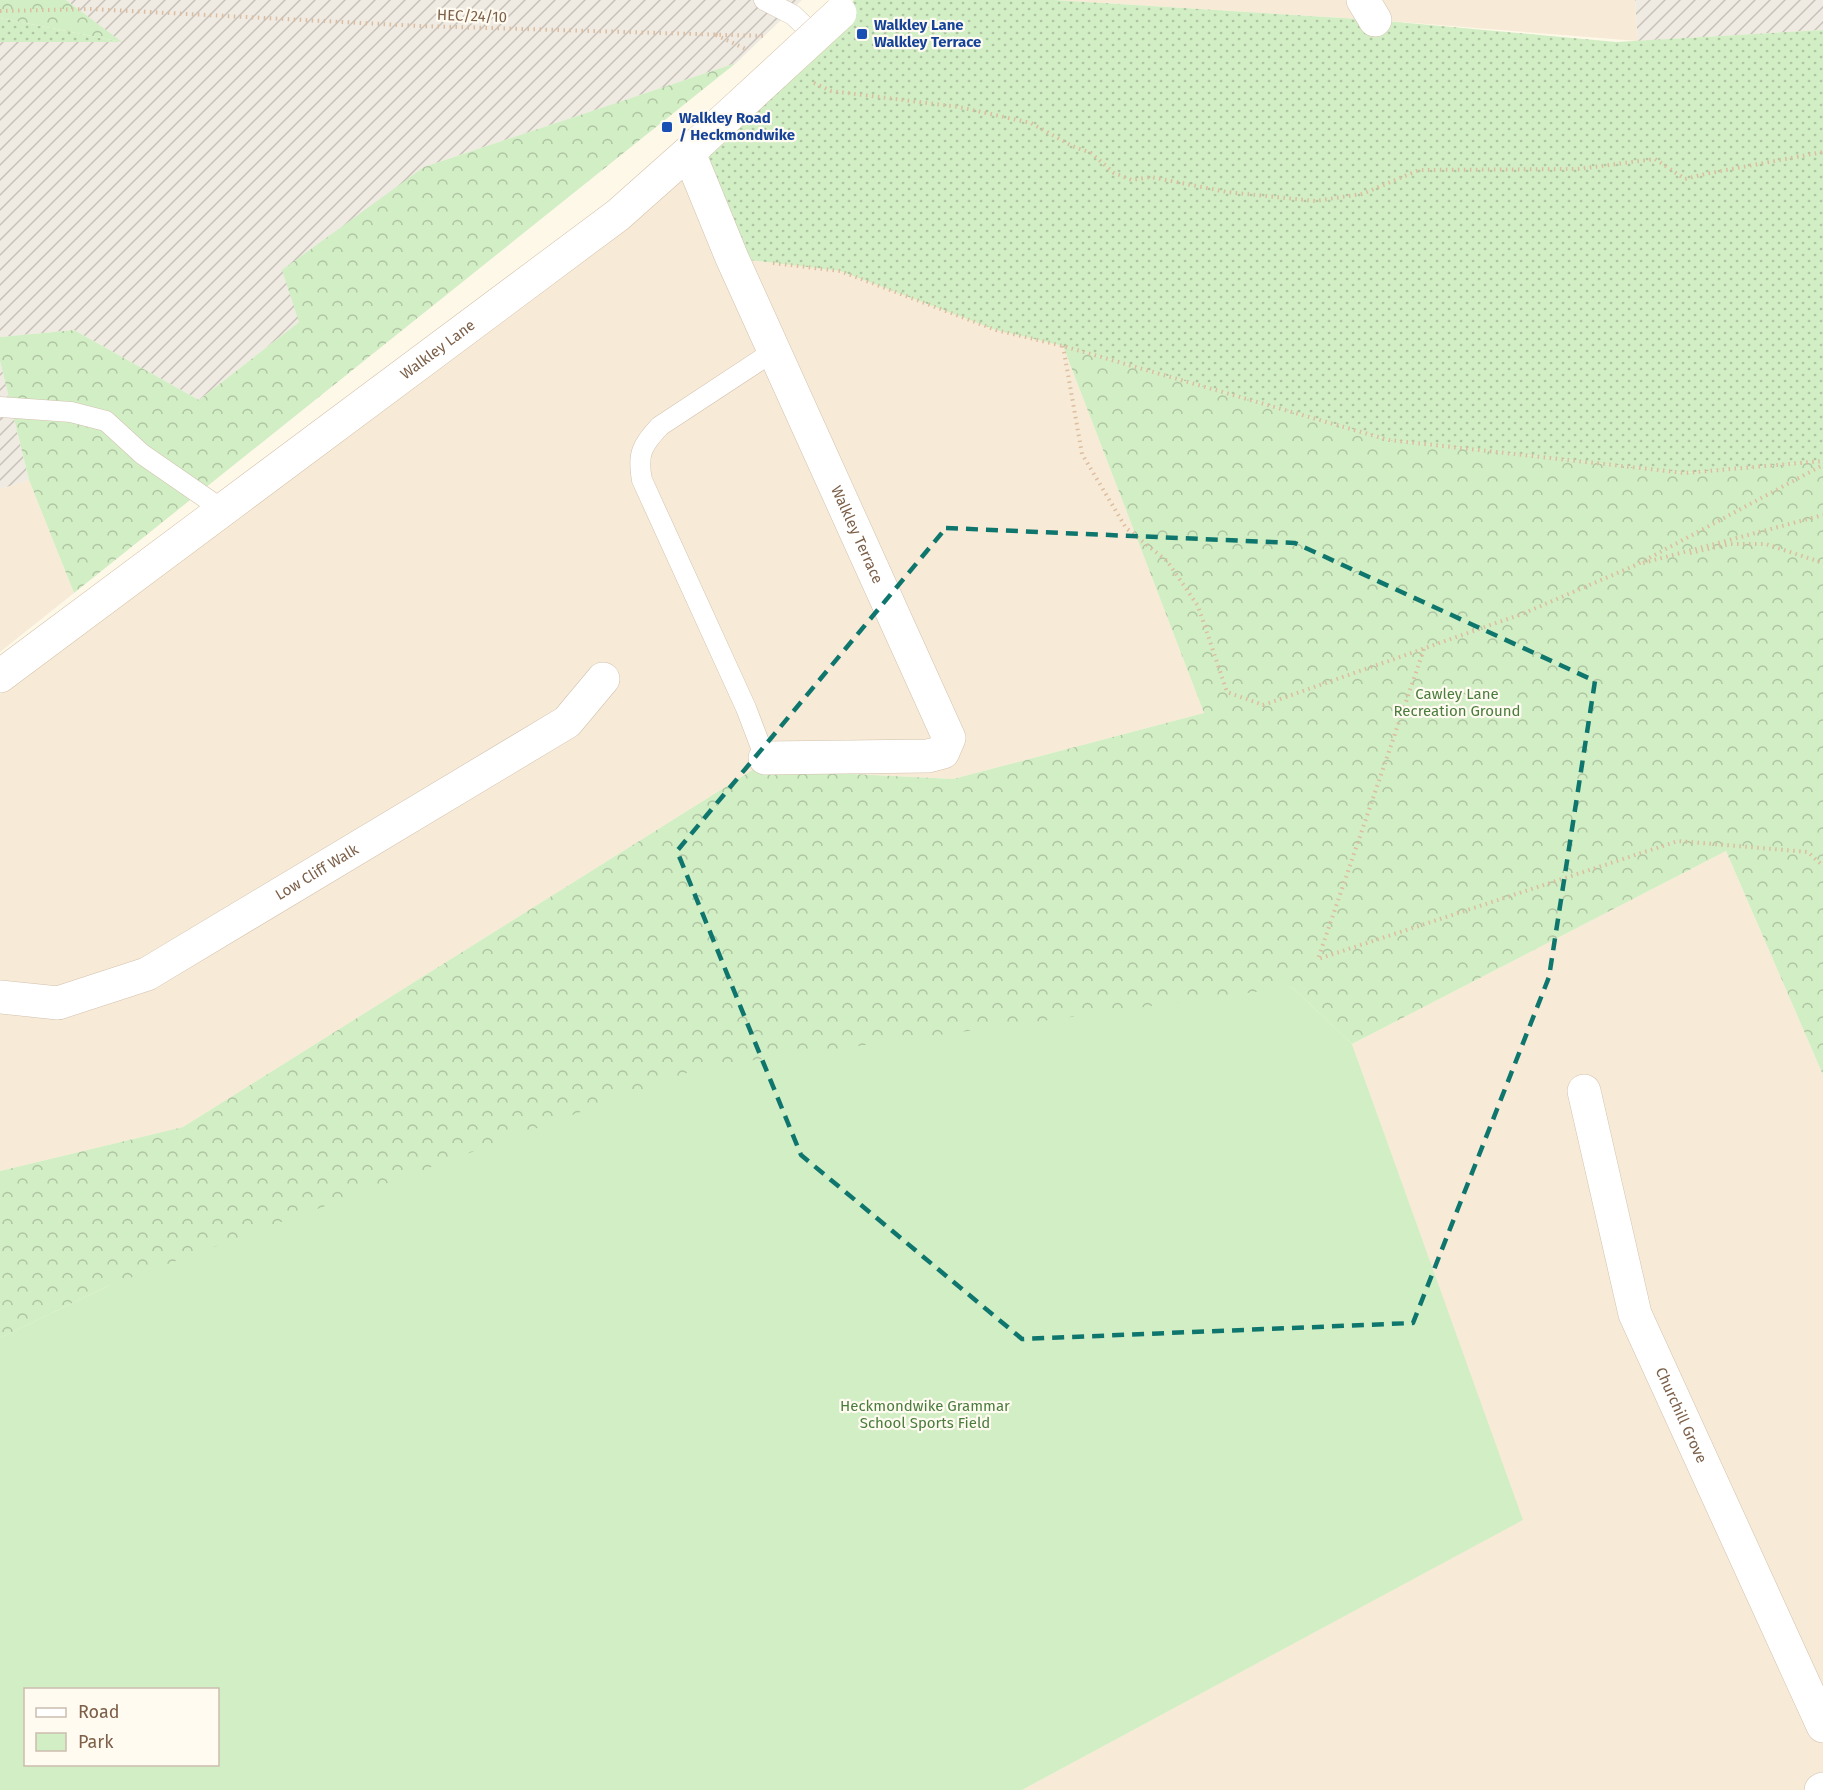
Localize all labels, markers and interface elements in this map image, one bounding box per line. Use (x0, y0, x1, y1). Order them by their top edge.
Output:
street label: HEC/24/10 (437, 6, 507, 26)
place label: Walkley Lane Walkley Terrace (874, 16, 981, 51)
marker: Walkley Lane Walkley Terrace (855, 27, 869, 41)
place label: Walkley Road / Heckmondwike (679, 109, 795, 144)
marker: Walkley Road / Heckmondwike (660, 120, 674, 134)
street label: Walkley Lane (397, 316, 478, 383)
street label: Walkley Terrace (827, 483, 887, 586)
park label: Cawley Lane Recreation Ground (1394, 685, 1520, 720)
street label: Low Cliff Walk (272, 840, 362, 904)
street label: Churchill Grove (1652, 1365, 1711, 1466)
park label: Heckmondwike Grammar School Sports Field (840, 1397, 1010, 1432)
legend (24, 1688, 219, 1766)
text: Road (78, 1701, 120, 1723)
text: Park (78, 1731, 114, 1753)

